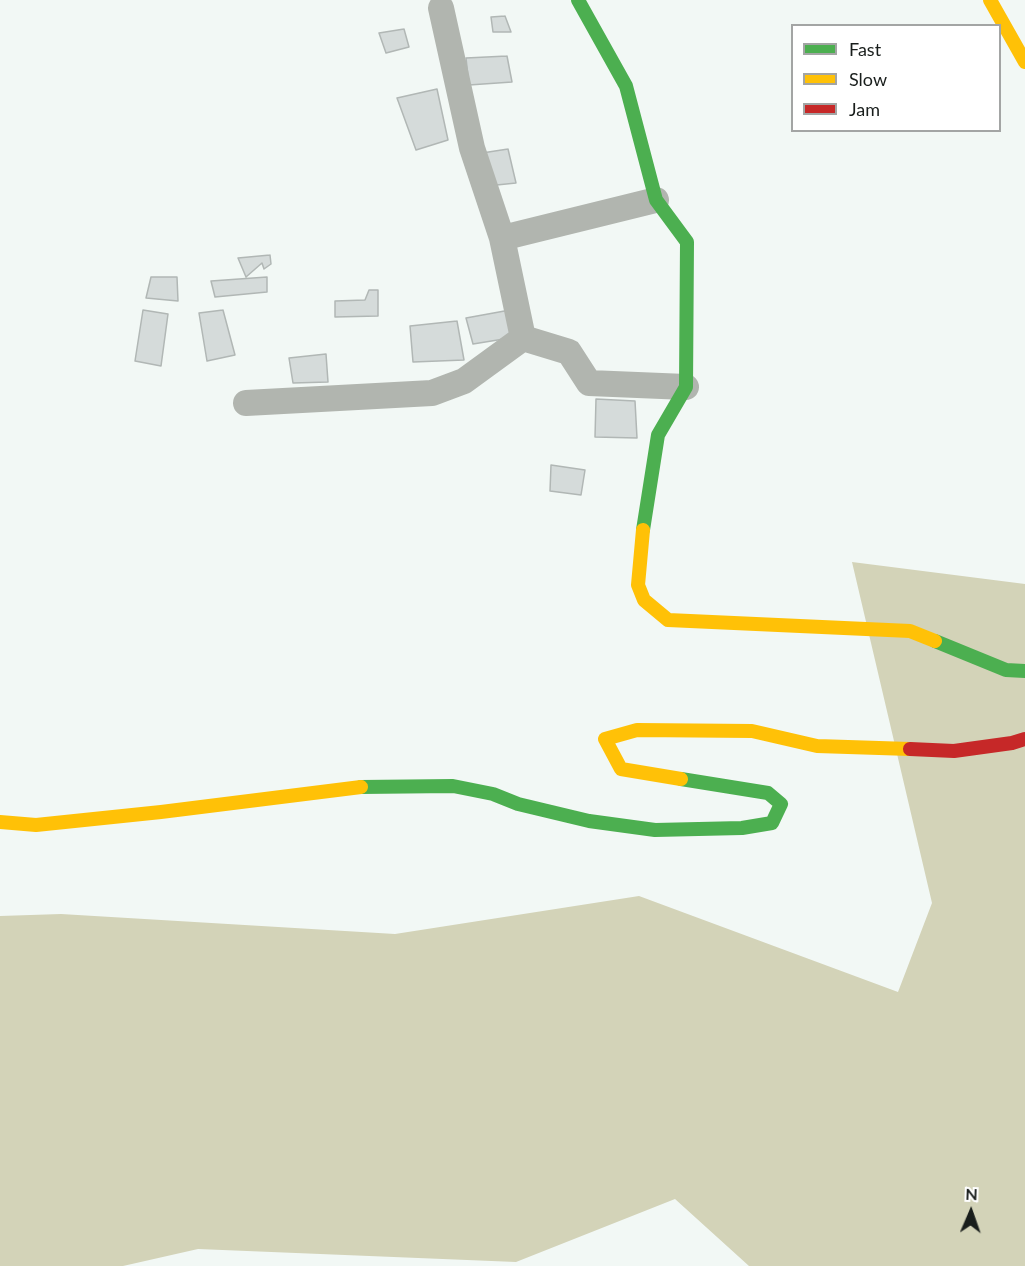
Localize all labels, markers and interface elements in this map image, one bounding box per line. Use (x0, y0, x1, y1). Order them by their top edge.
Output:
legend (791, 24, 1001, 132)
text: Fast (849, 38, 881, 60)
text: Slow (849, 68, 887, 90)
text: Jam (849, 98, 880, 120)
north arrow (941, 1182, 1001, 1242)
text: N (965, 1184, 978, 1203)

